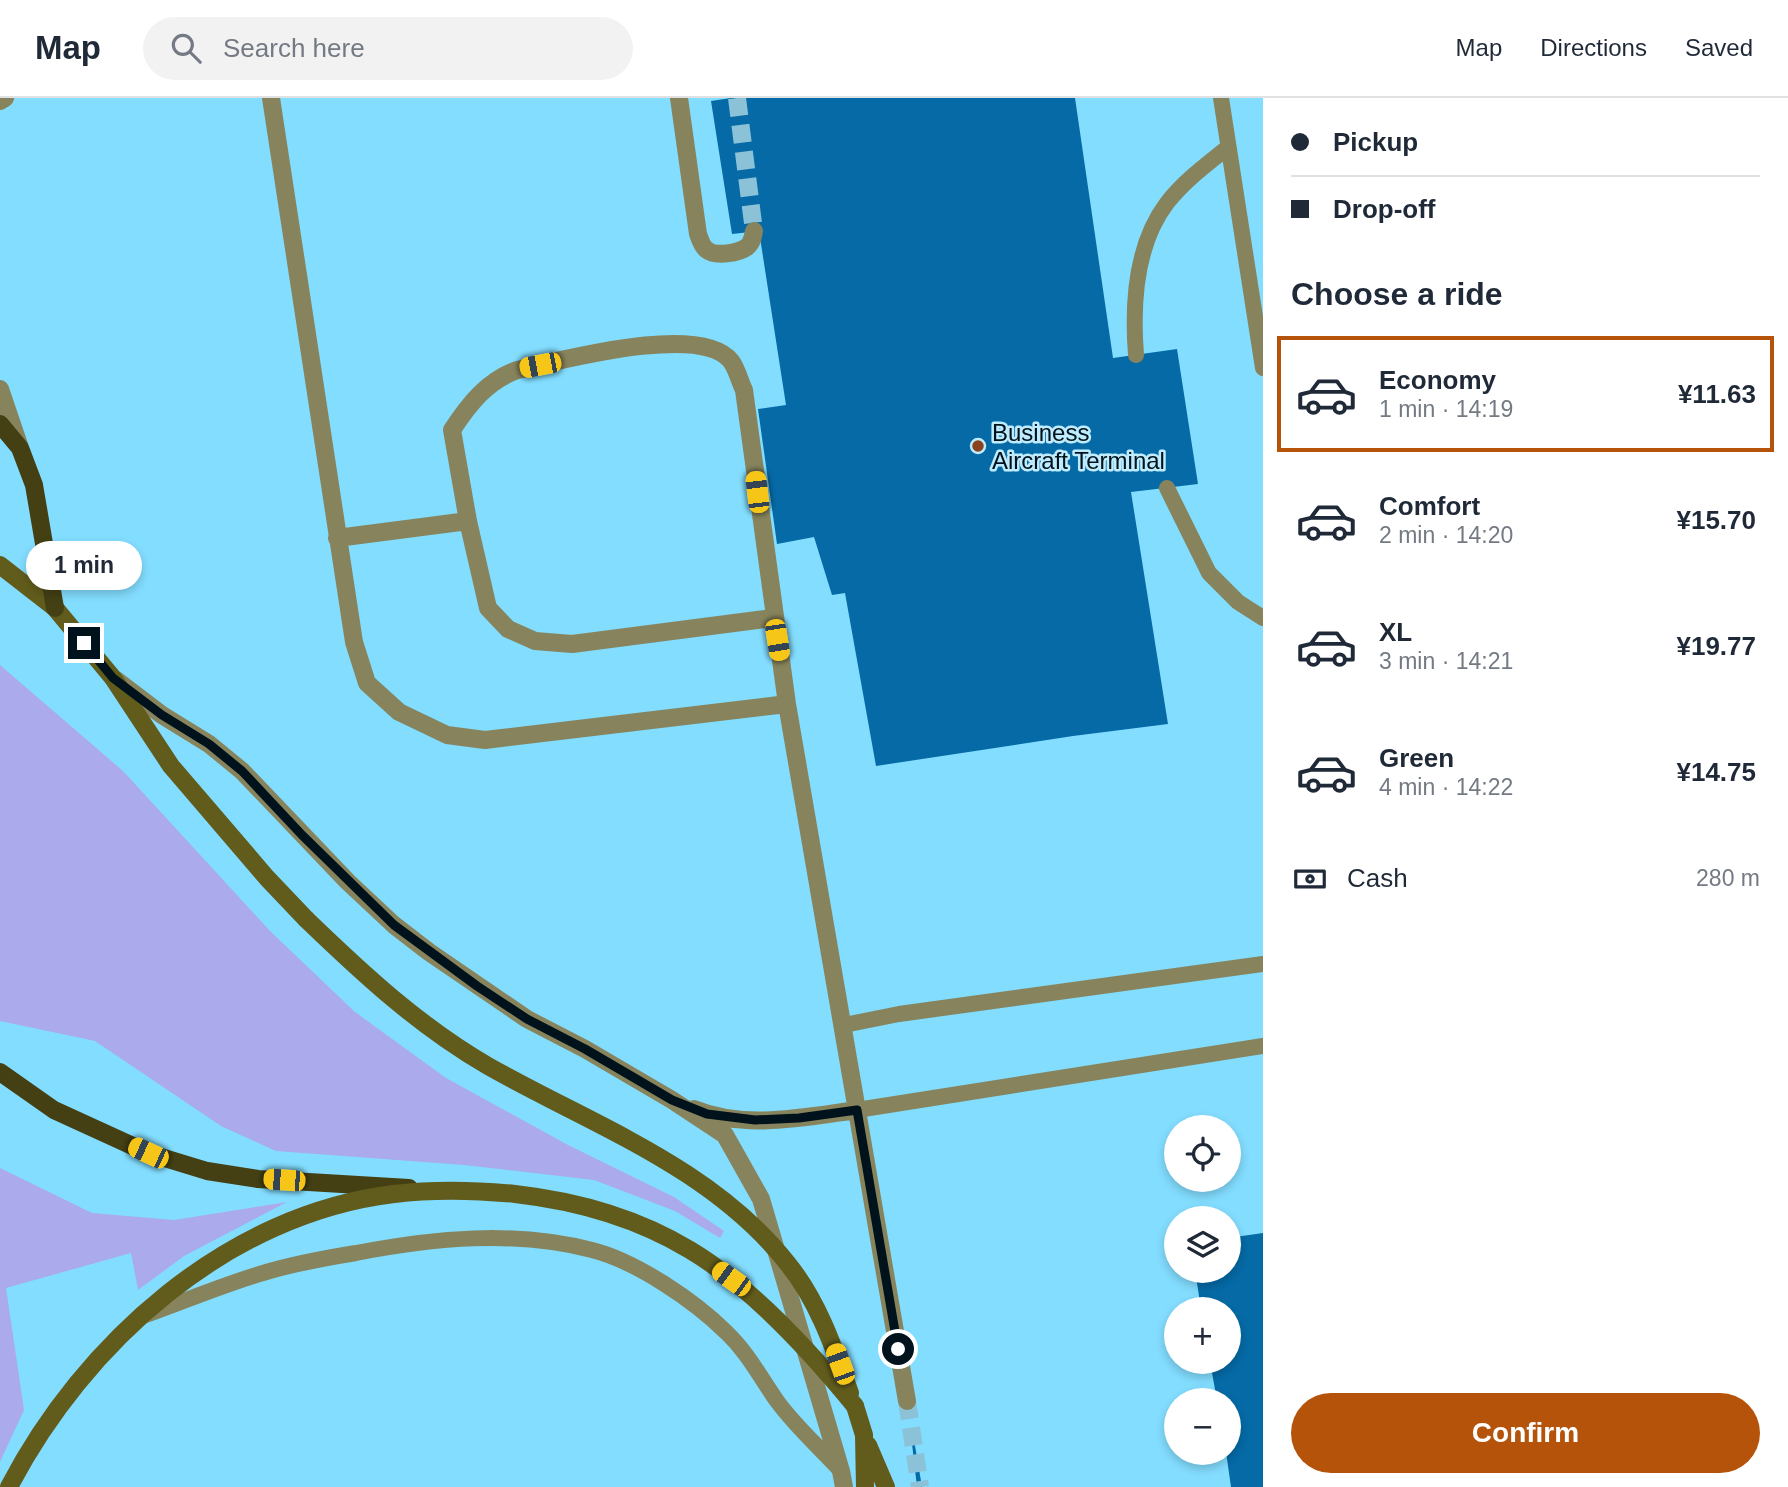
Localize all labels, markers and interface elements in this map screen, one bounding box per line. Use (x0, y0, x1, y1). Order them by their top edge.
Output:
search box (143, 17, 633, 80)
text: Map (35, 29, 101, 66)
icon: search (167, 29, 205, 67)
text: Search here (223, 33, 365, 63)
text: Map (1456, 34, 1502, 61)
text: Directions (1540, 34, 1647, 61)
text: Saved (1685, 34, 1753, 61)
text: Pickup (1333, 127, 1418, 157)
text: Drop-off (1333, 194, 1436, 224)
text: Choose a ride (1291, 276, 1503, 312)
car (518, 351, 563, 379)
icon: car (1295, 363, 1358, 426)
text: Economy (1379, 365, 1496, 395)
text: ¥11.63 (1678, 379, 1756, 409)
text: 1 min · 14:19 (1379, 396, 1513, 422)
place label: Business Aircraft Terminal (992, 419, 1165, 474)
marker: Business Aircraft Terminal (970, 438, 986, 454)
car (745, 470, 770, 514)
icon: car (1295, 489, 1358, 552)
text: Comfort (1379, 491, 1480, 521)
text: ¥15.70 (1676, 505, 1756, 535)
text: 2 min · 14:20 (1379, 522, 1513, 548)
callout: 1 min (26, 542, 142, 590)
text: 1 min (54, 552, 114, 578)
icon: car (1295, 615, 1358, 678)
text: XL (1379, 617, 1412, 647)
car (764, 618, 791, 662)
route end (68, 627, 100, 659)
text: ¥19.77 (1676, 631, 1756, 661)
text: 3 min · 14:21 (1379, 648, 1513, 674)
icon: car (1295, 741, 1358, 804)
text: Green (1379, 743, 1454, 773)
text: ¥14.75 (1676, 757, 1756, 787)
text: 4 min · 14:22 (1379, 774, 1513, 800)
icon: cash (1291, 860, 1329, 898)
text: Cash (1347, 863, 1408, 893)
text: 280 m (1696, 865, 1760, 891)
map controls (1164, 1115, 1241, 1465)
button: locate (1164, 1115, 1241, 1192)
car (125, 1135, 172, 1171)
car (263, 1168, 306, 1192)
button: layers (1164, 1206, 1241, 1283)
car (708, 1258, 755, 1300)
button: + (1164, 1297, 1241, 1374)
route start (882, 1333, 914, 1365)
car (823, 1341, 858, 1387)
button: − (1164, 1388, 1241, 1465)
button: Confirm (1291, 1393, 1760, 1473)

